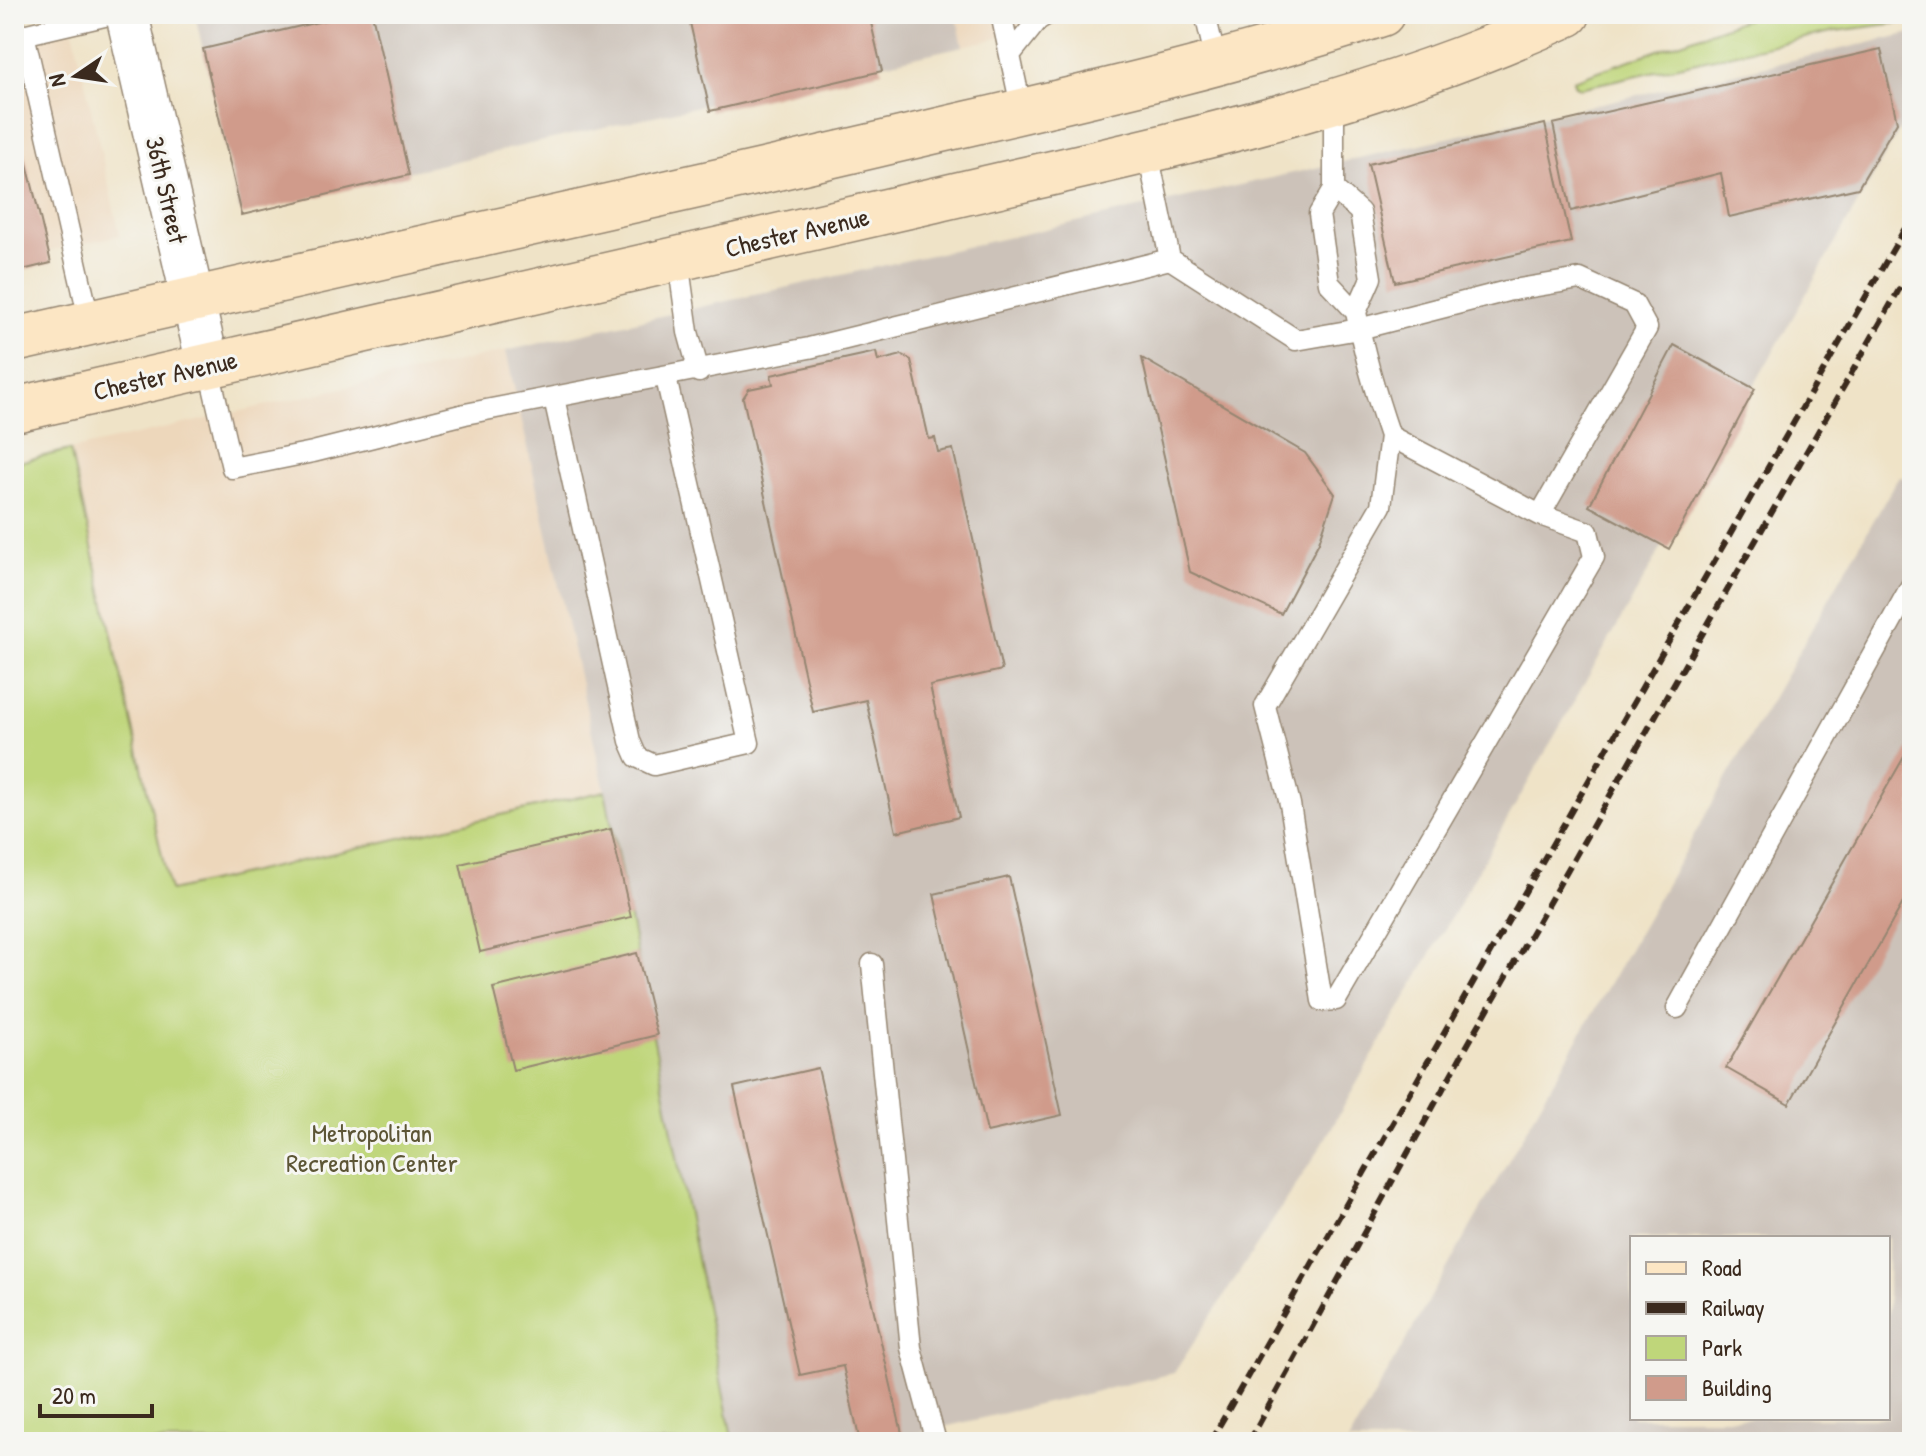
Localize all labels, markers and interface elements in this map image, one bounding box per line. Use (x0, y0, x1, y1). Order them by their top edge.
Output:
north arrow (36, 36, 116, 116)
text: N (41, 71, 72, 90)
street label: 36th Street (138, 133, 196, 248)
street label: Chester Avenue (722, 198, 872, 266)
street label: Chester Avenue (90, 341, 240, 409)
park label: Metropolitan Recreation Center (286, 1115, 458, 1180)
legend (1630, 1236, 1890, 1420)
text: Road (1702, 1251, 1741, 1283)
text: Railway (1702, 1291, 1765, 1323)
text: Park (1702, 1331, 1742, 1363)
scale bar (40, 1368, 152, 1418)
text: Building (1702, 1371, 1772, 1403)
text: 20 m (52, 1379, 96, 1411)

